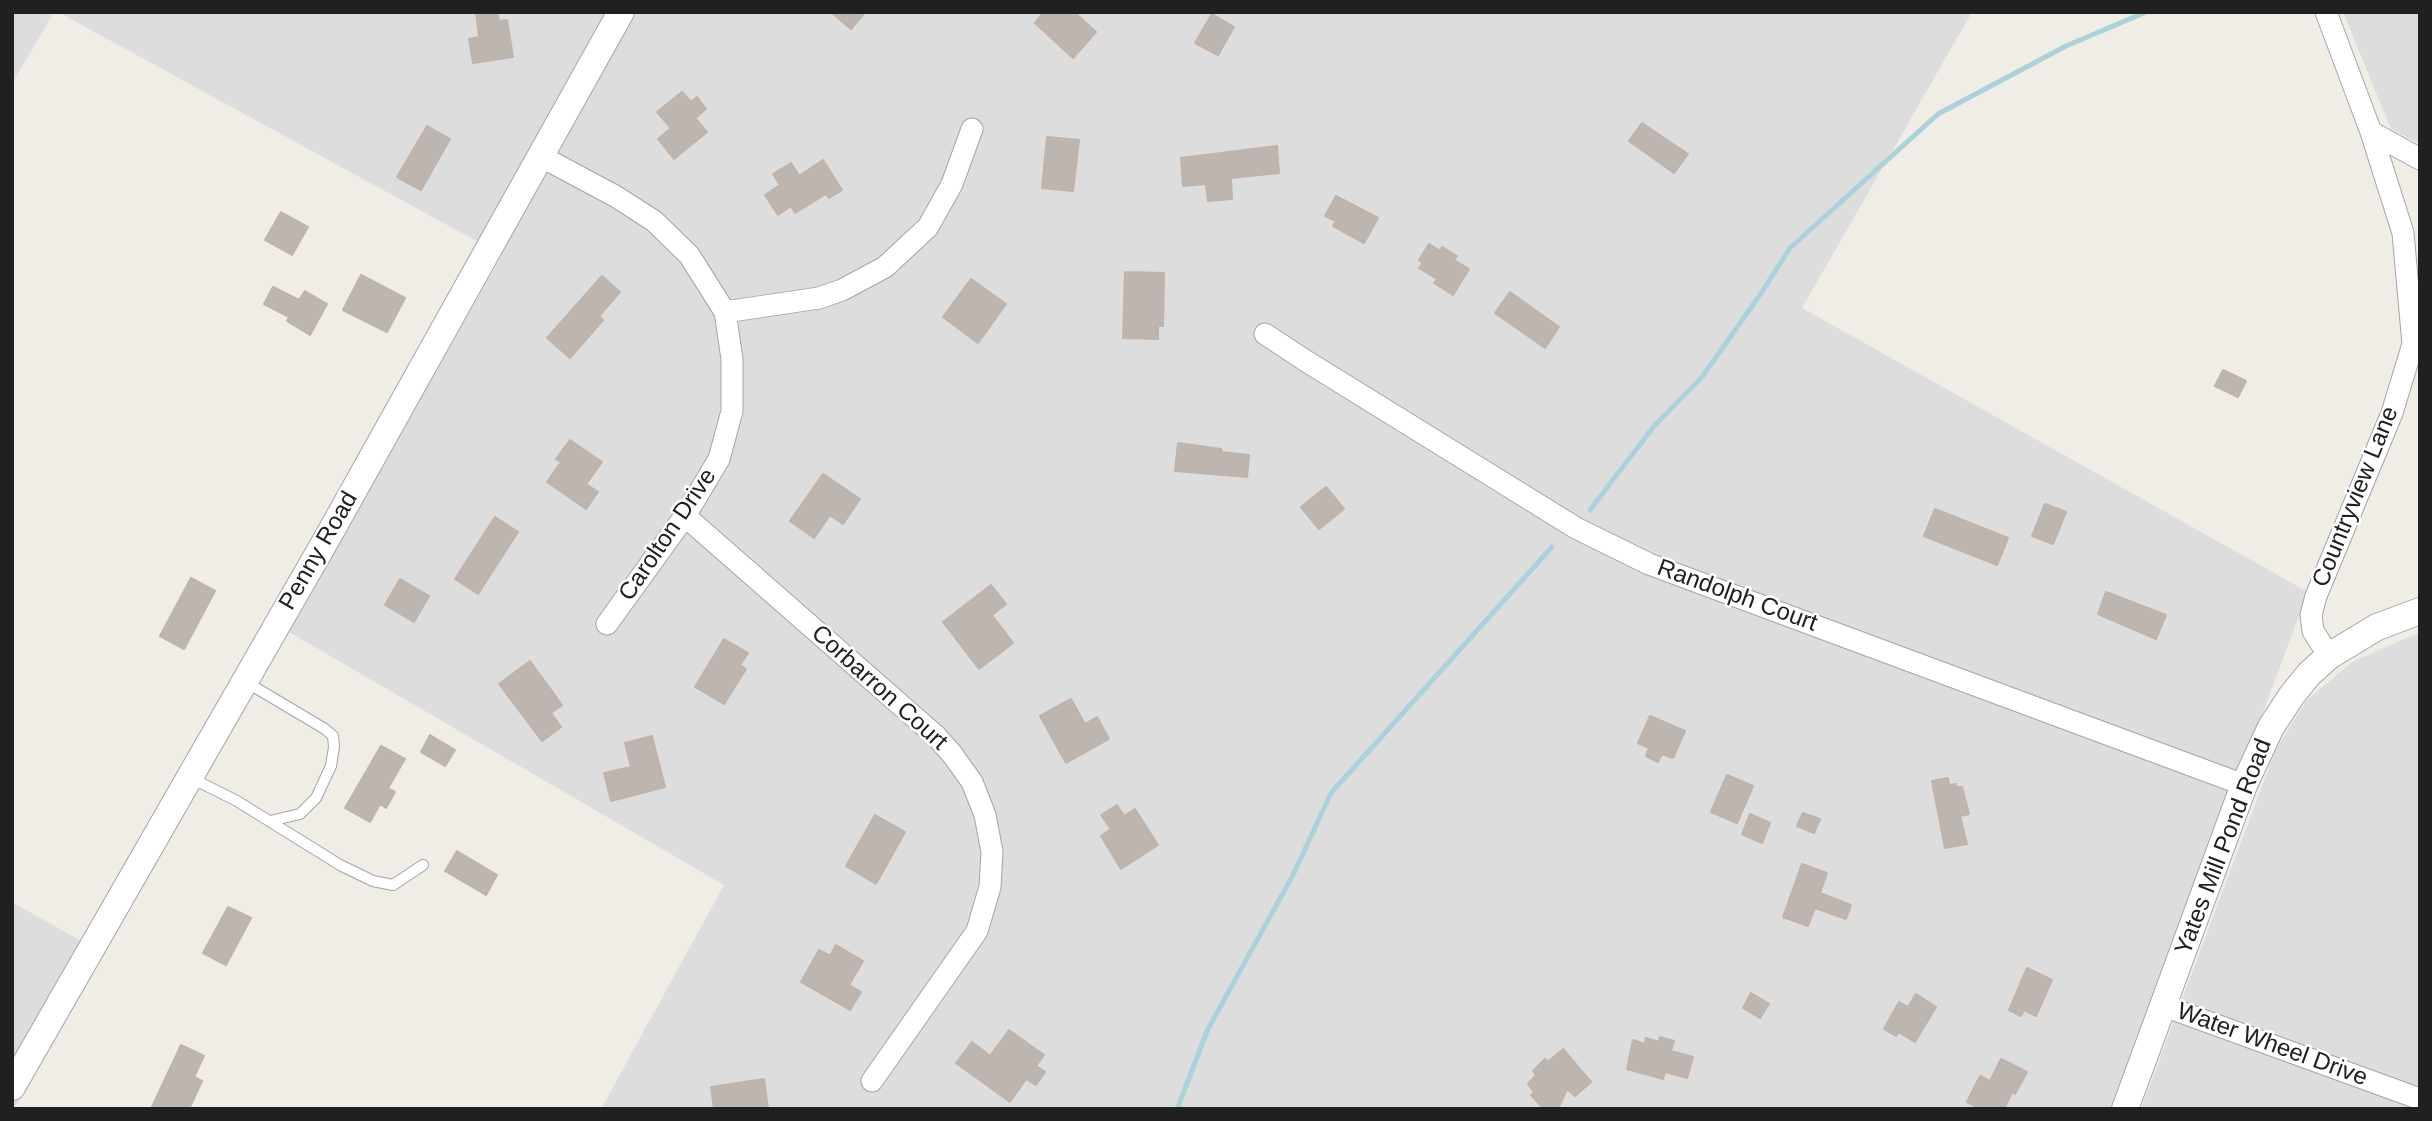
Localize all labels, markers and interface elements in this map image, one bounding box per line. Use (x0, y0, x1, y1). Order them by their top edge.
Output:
street label: Countryview Lane (2307, 403, 2405, 591)
street label: Carolton Drive (613, 463, 723, 607)
street label: Penny Road (274, 487, 364, 615)
street label: Randolph Court (1653, 554, 1821, 638)
street label: Corbarron Court (805, 619, 953, 757)
street label: Yates Mill Pond Road (2170, 735, 2278, 959)
street label: Water Wheel Drive (2173, 997, 2371, 1093)

